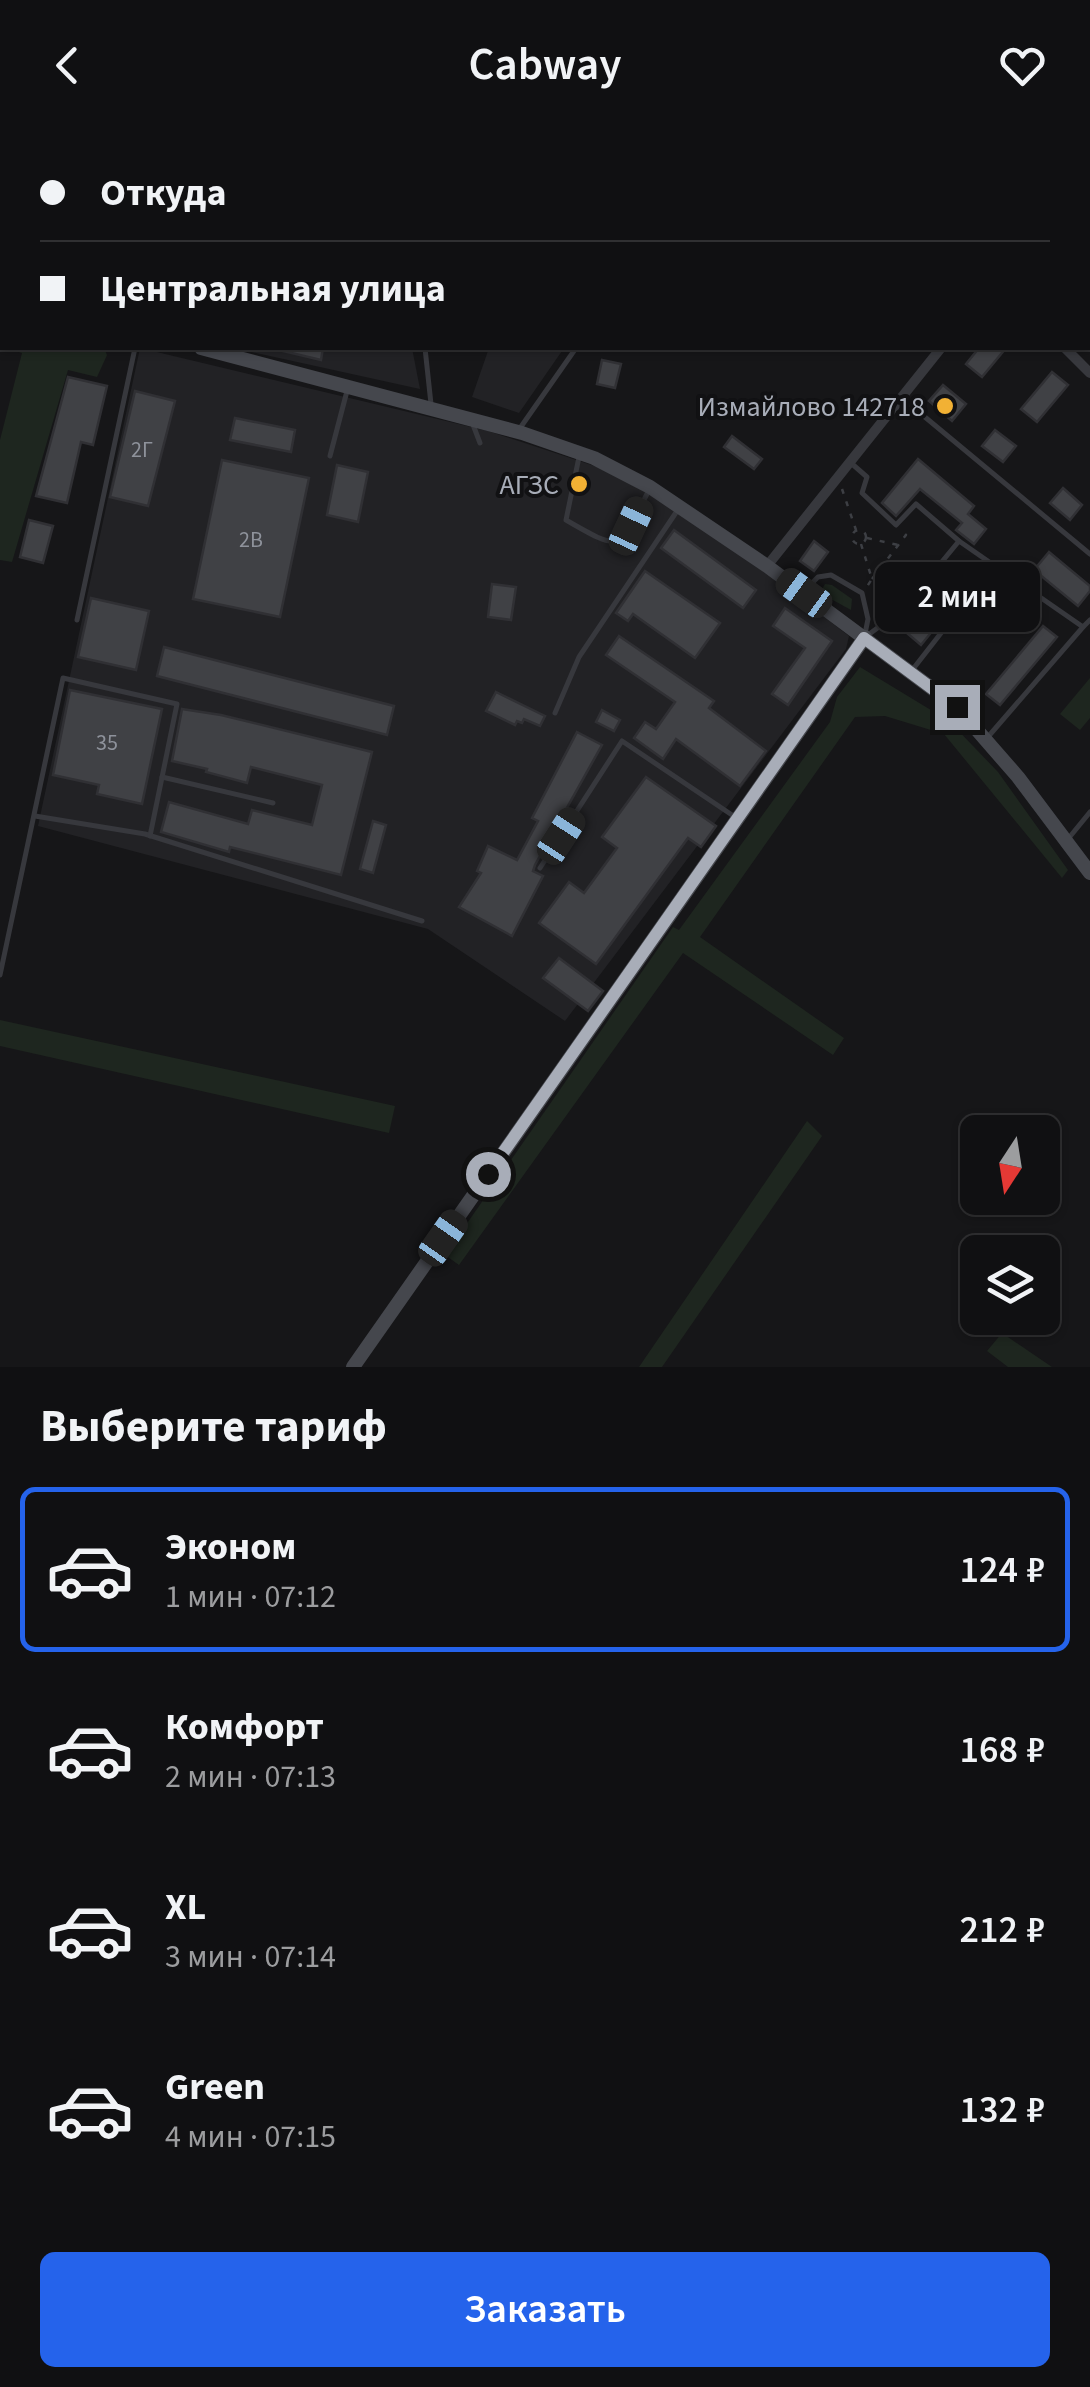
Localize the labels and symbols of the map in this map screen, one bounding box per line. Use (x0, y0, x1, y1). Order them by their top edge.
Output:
place label: Измайлово 142718 (698, 387, 925, 427)
marker: Измайлово 142718 (934, 395, 956, 417)
house number: 2Г (131, 434, 153, 466)
place label: АГЗС (500, 465, 559, 505)
marker: АГЗС (568, 473, 590, 495)
car (605, 492, 657, 560)
house number: 2В (239, 524, 263, 556)
callout: 2 мин (874, 562, 1040, 632)
car (771, 563, 837, 623)
route end (935, 685, 980, 730)
house number: 35 (96, 727, 118, 759)
car (532, 803, 590, 869)
north arrow (960, 1115, 1060, 1215)
route start (466, 1152, 511, 1197)
car (414, 1205, 472, 1271)

